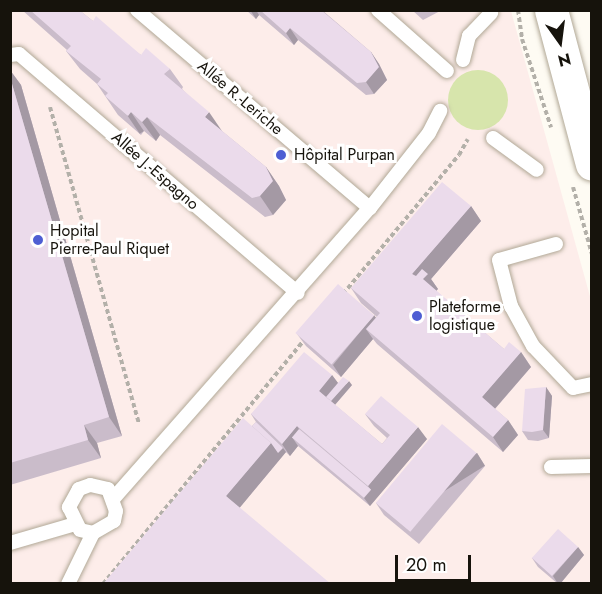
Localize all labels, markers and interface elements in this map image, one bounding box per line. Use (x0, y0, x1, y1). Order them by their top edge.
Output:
north arrow (530, 12, 590, 72)
text: N (556, 47, 573, 73)
street label: Allée R.-Leriche (193, 57, 287, 139)
street label: Allée J.-Espagno (107, 128, 203, 214)
place label: Hôpital Purpan (294, 145, 395, 165)
marker: Hôpital Purpan (272, 146, 290, 164)
place label: Hopital Pierre-Paul Riquet (50, 221, 169, 259)
marker: Hopital Pierre-Paul Riquet (31, 233, 45, 247)
place label: Plateforme logistique (429, 297, 501, 335)
marker: Plateforme logistique (410, 309, 424, 323)
scale bar (398, 543, 474, 581)
text: 20 m (406, 552, 446, 578)

